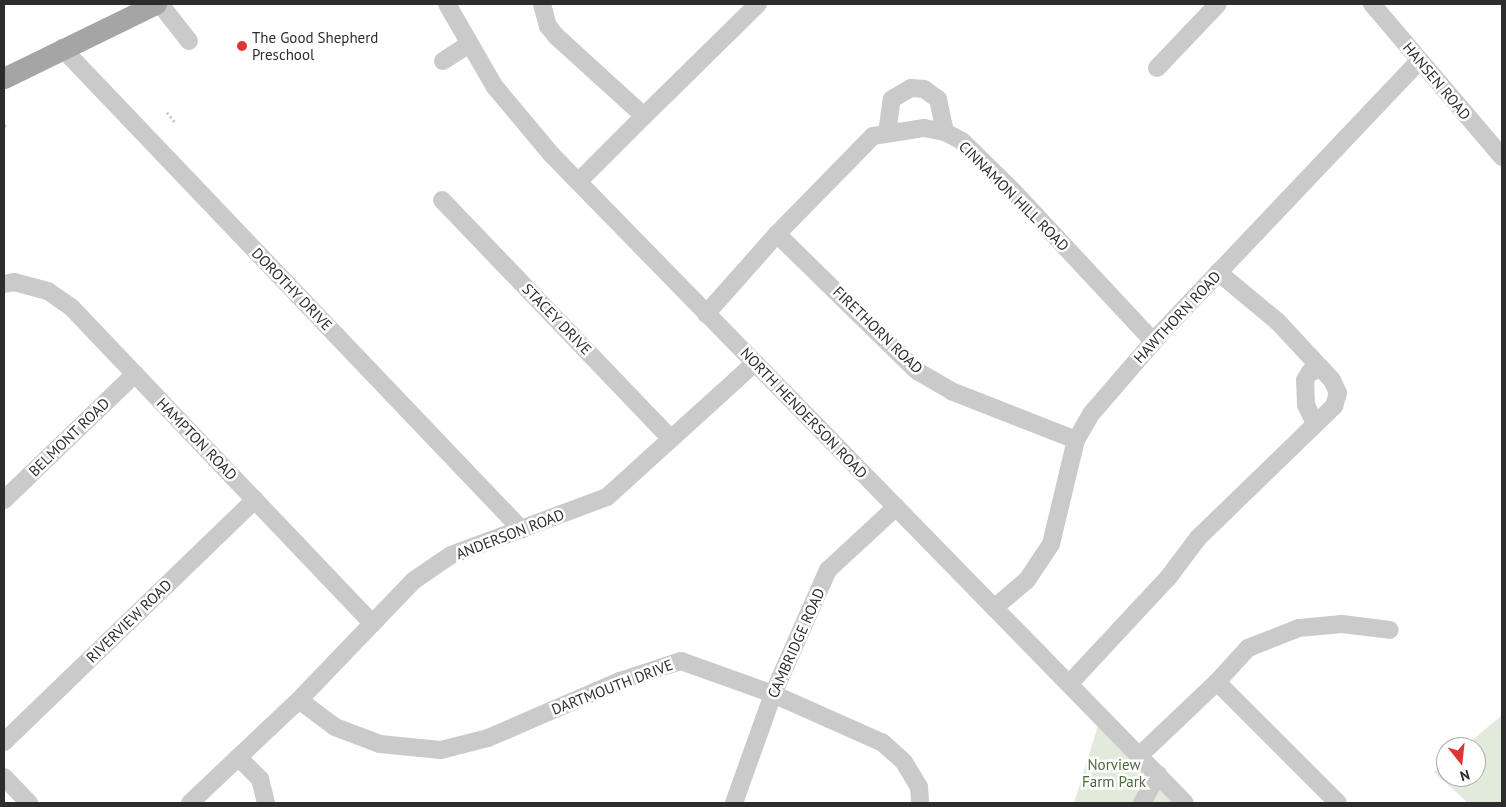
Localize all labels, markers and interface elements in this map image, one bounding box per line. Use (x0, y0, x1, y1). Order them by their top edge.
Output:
place label: The Good Shepherd Preschool (252, 28, 378, 63)
street label: HANSEN ROAD (1399, 39, 1475, 123)
marker: The Good Shepherd Preschool (236, 40, 248, 52)
street label: CINNAMON HILL ROAD (955, 137, 1073, 255)
street label: DOROTHY DRIVE (248, 244, 336, 334)
street label: HAWTHORN ROAD (1130, 267, 1224, 367)
street label: STACEY DRIVE (518, 280, 596, 358)
street label: FIRETHORN ROAD (829, 283, 927, 377)
street label: NORTH HENDERSON ROAD (737, 344, 871, 482)
street label: BELMONT ROAD (25, 394, 113, 480)
street label: HAMPTON ROAD (153, 394, 241, 484)
street label: ANDERSON ROAD (453, 505, 567, 563)
street label: RIVERVIEW ROAD (82, 576, 176, 666)
street label: CAMBRIDGE ROAD (764, 585, 828, 701)
street label: DARTMOUTH DRIVE (549, 656, 675, 718)
north arrow (1436, 737, 1486, 787)
park label: Norview Farm Park (1082, 755, 1146, 790)
text: N (1458, 766, 1472, 785)

